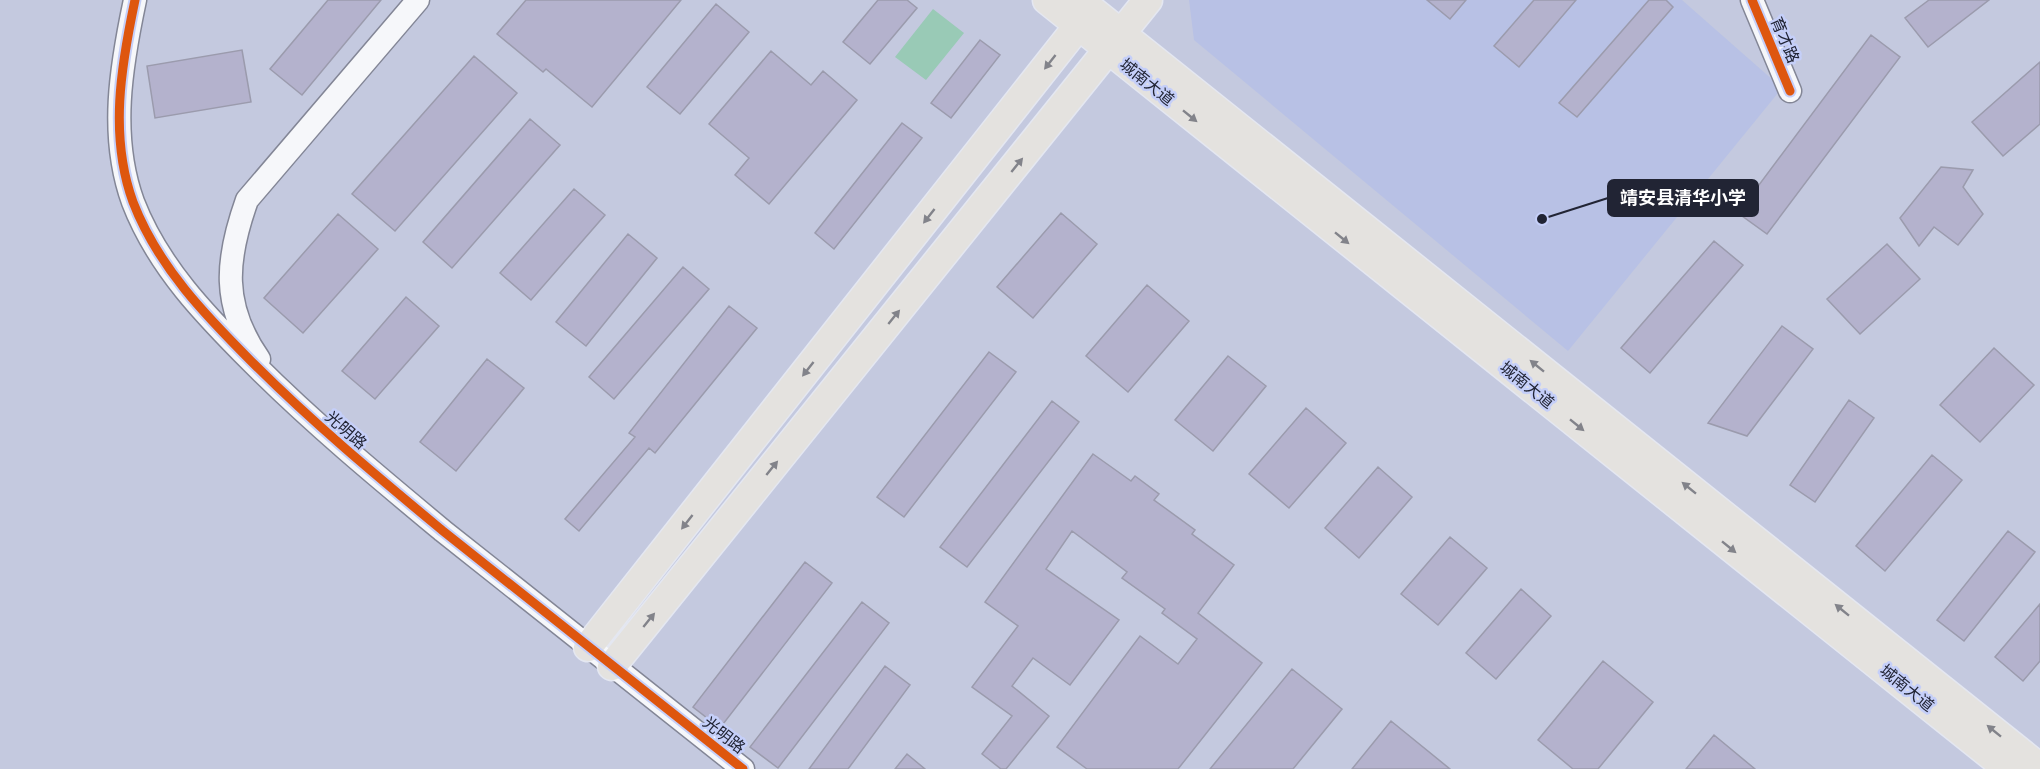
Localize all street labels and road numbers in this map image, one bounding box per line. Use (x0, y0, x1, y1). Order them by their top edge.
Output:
street label: 育才路 (1767, 14, 1803, 66)
street label: 城南大道 (1116, 54, 1178, 110)
street label: 城南大道 (1496, 357, 1558, 413)
street label: 光明路 (322, 407, 370, 453)
street label: 城南大道 (1876, 660, 1938, 716)
street label: 光明路 (699, 713, 749, 757)

